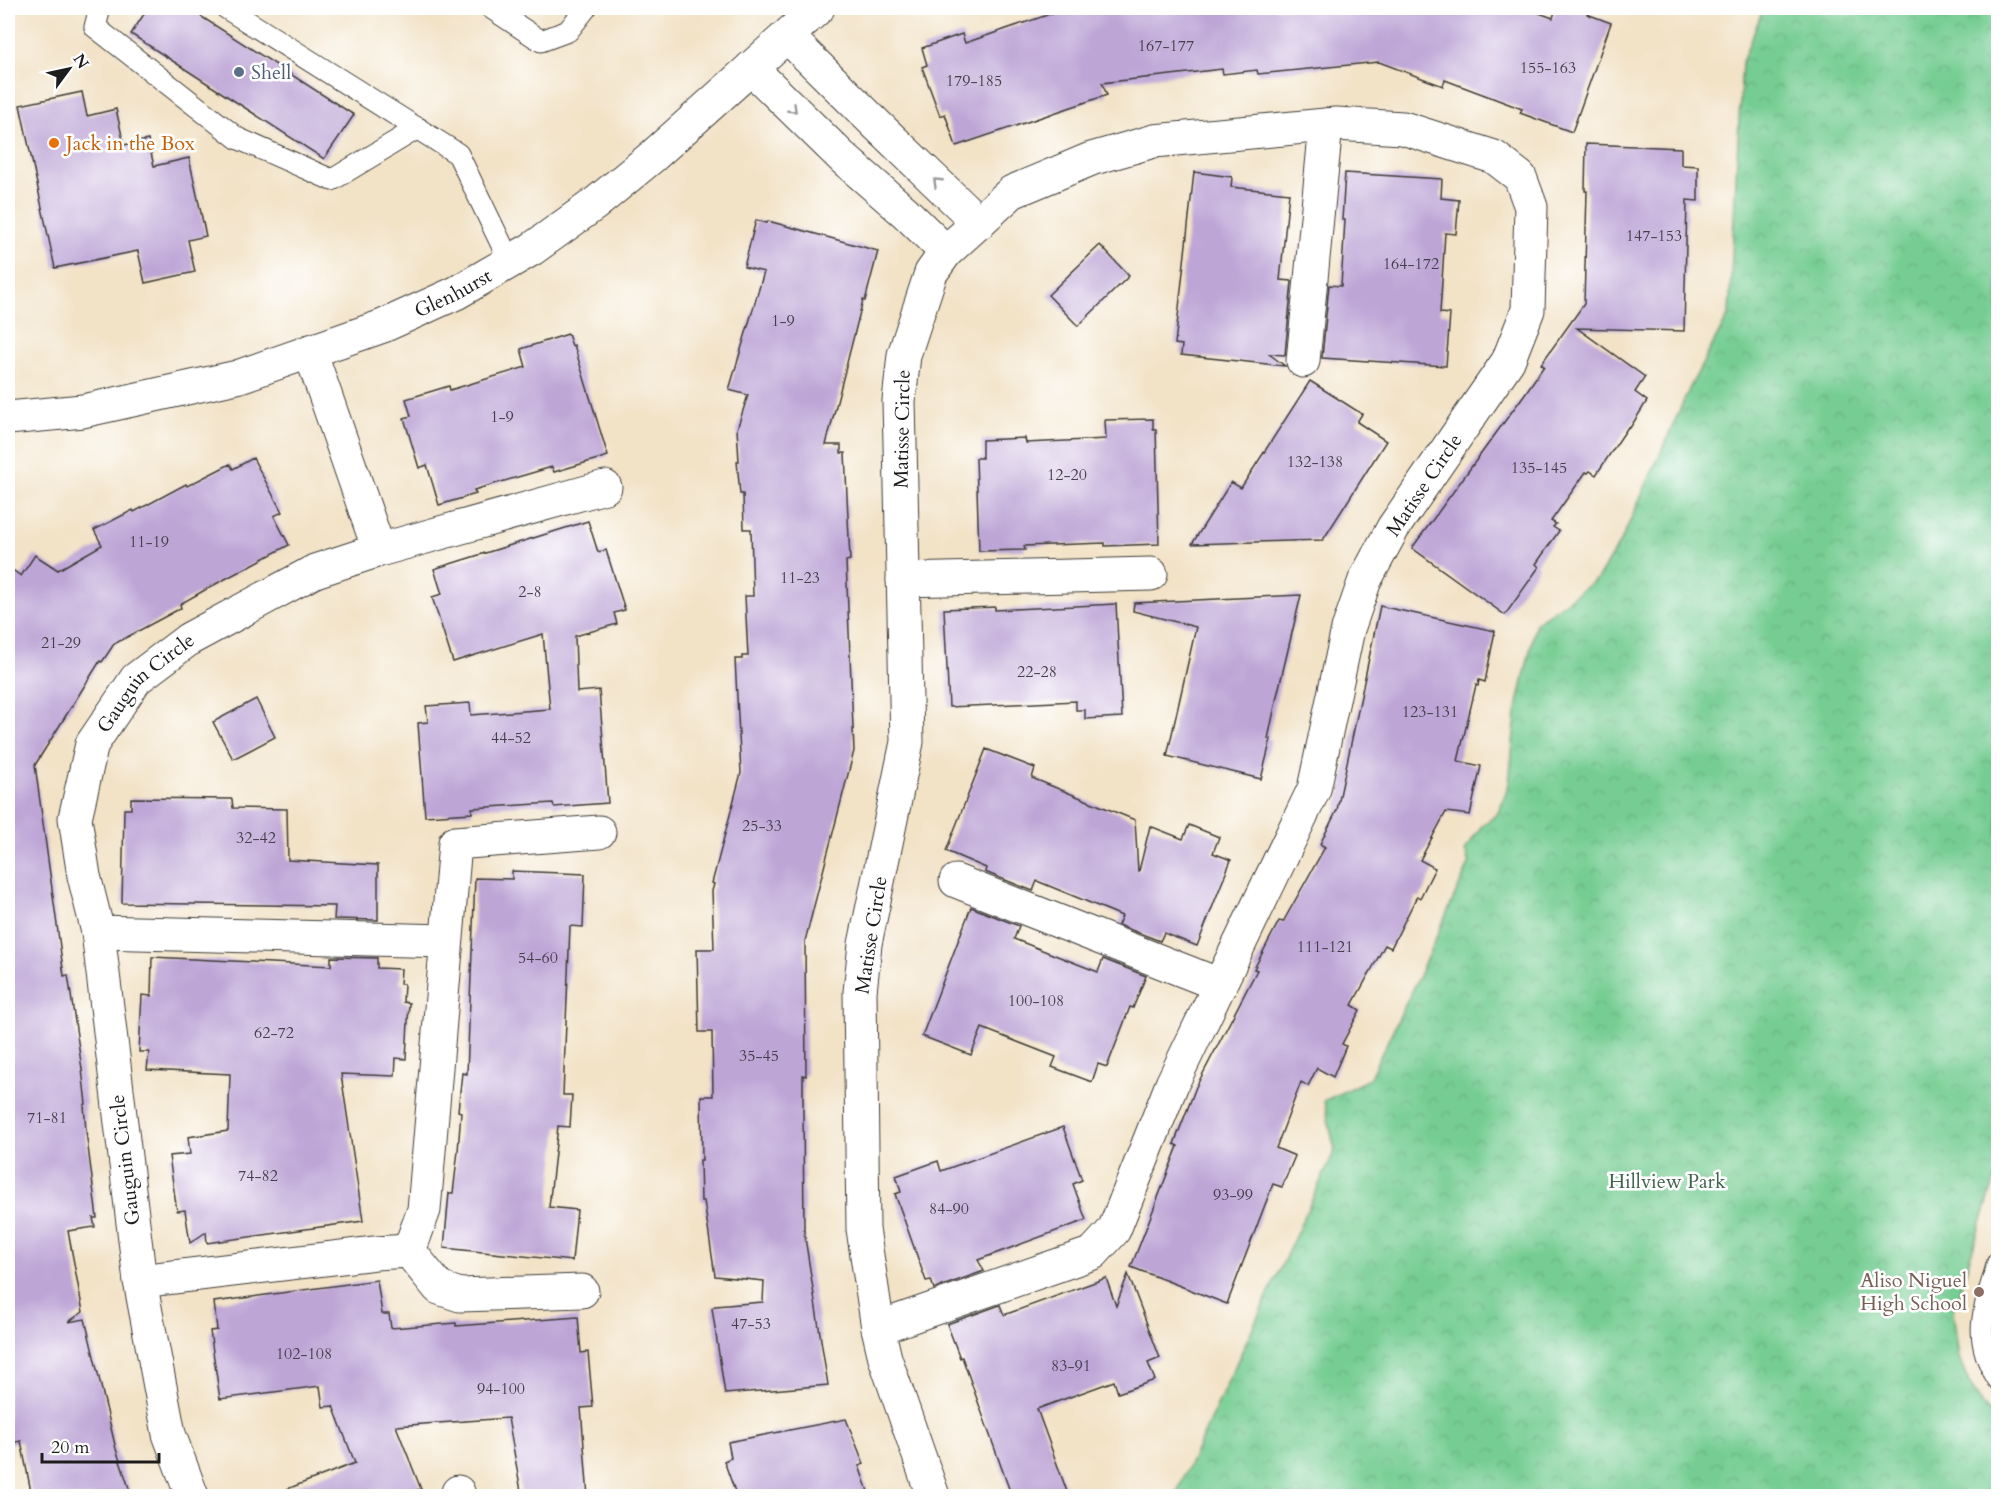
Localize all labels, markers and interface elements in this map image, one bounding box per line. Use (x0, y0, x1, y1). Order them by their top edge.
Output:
house number: 167-177 (1138, 35, 1194, 57)
north arrow (39, 39, 99, 99)
text: N (68, 50, 94, 73)
house number: 155-163 (1520, 57, 1576, 79)
place label: Shell (251, 59, 291, 86)
marker: Shell (232, 65, 246, 79)
house number: 179-185 (946, 70, 1002, 92)
one-way arrow (786, 102, 797, 113)
place label: Jack in the Box (63, 130, 195, 157)
marker: Jack in the Box (47, 136, 61, 150)
one-way arrow (934, 178, 945, 189)
house number: 147-153 (1626, 225, 1682, 247)
house number: 164-172 (1383, 253, 1439, 275)
street label: Glenhurst (410, 261, 497, 324)
house number: 1-9 (771, 310, 795, 332)
street label: Matisse Circle (887, 369, 917, 489)
house number: 1-9 (490, 406, 514, 428)
street label: Matisse Circle (1380, 428, 1468, 542)
house number: 132-138 (1287, 451, 1343, 473)
house number: 135-145 (1511, 457, 1567, 479)
house number: 12-20 (1047, 464, 1087, 486)
house number: 11-19 (129, 531, 169, 553)
house number: 11-23 (780, 567, 820, 589)
house number: 2-8 (518, 581, 542, 603)
street label: Gauguin Circle (90, 626, 200, 738)
house number: 21-29 (41, 632, 81, 654)
house number: 22-28 (1017, 661, 1057, 683)
house number: 123-131 (1402, 701, 1458, 723)
house number: 44-52 (491, 727, 531, 749)
house number: 25-33 (742, 815, 782, 837)
house number: 32-42 (236, 827, 276, 849)
street label: Matisse Circle (848, 874, 894, 996)
house number: 111-121 (1297, 936, 1353, 958)
house number: 54-60 (518, 947, 558, 969)
house number: 100-108 (1008, 990, 1064, 1012)
house number: 62-72 (254, 1022, 294, 1044)
house number: 35-45 (739, 1045, 779, 1067)
street label: Gauguin Circle (104, 1093, 146, 1227)
house number: 71-81 (27, 1107, 67, 1129)
house number: 74-82 (238, 1165, 278, 1187)
park label: Hillview Park (1608, 1168, 1726, 1195)
house number: 93-99 (1213, 1184, 1253, 1206)
house number: 84-90 (929, 1198, 969, 1220)
place label: Aliso Niguel High School (1860, 1267, 1967, 1317)
marker: Aliso Niguel High School (1972, 1285, 1986, 1299)
house number: 47-53 (731, 1313, 771, 1335)
house number: 102-108 (276, 1343, 332, 1365)
house number: 83-91 (1051, 1355, 1091, 1377)
house number: 94-100 (477, 1378, 525, 1400)
scale bar (42, 1426, 159, 1464)
text: 20 m (51, 1435, 90, 1460)

